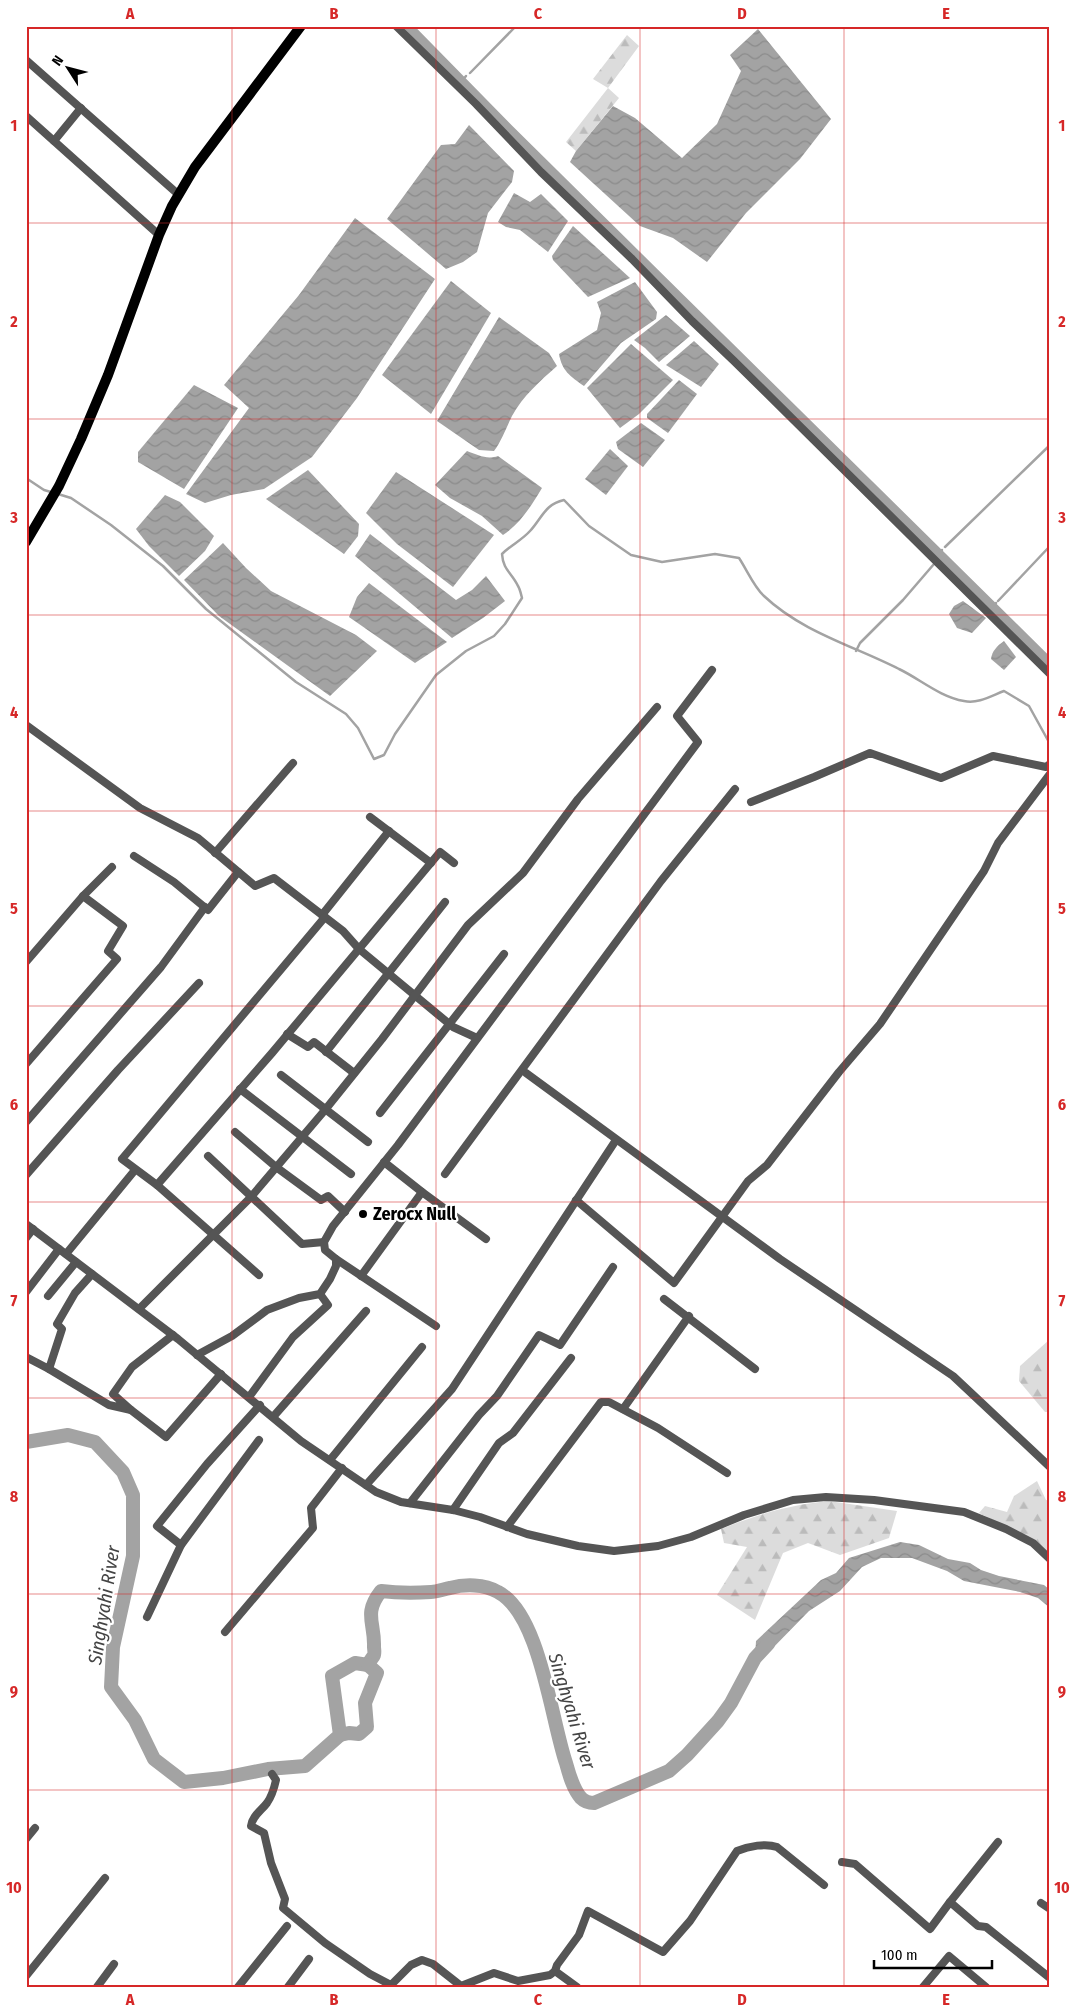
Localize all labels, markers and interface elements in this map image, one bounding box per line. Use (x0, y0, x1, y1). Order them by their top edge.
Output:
text: A (125, 4, 135, 23)
text: B (330, 4, 339, 23)
text: C (534, 4, 543, 23)
text: D (737, 4, 747, 23)
text: E (942, 4, 950, 23)
north arrow (42, 42, 92, 92)
text: N (49, 52, 67, 69)
text: 1 (11, 116, 17, 135)
text: 1 (1059, 116, 1065, 135)
text: 2 (9, 312, 18, 331)
text: 2 (1057, 312, 1066, 331)
text: 3 (9, 508, 18, 527)
text: 3 (1057, 508, 1066, 527)
text: 4 (10, 703, 18, 722)
text: 4 (1058, 703, 1066, 722)
text: 5 (10, 899, 18, 918)
text: 5 (1058, 899, 1066, 918)
text: 6 (10, 1095, 18, 1114)
text: 6 (1058, 1095, 1066, 1114)
place label: Zerocx Null (373, 1203, 456, 1225)
marker: Zerocx Null (357, 1208, 369, 1220)
text: 7 (11, 1291, 18, 1310)
text: 7 (1059, 1291, 1066, 1310)
text: 8 (10, 1487, 19, 1506)
text: 8 (1058, 1487, 1067, 1506)
water label: Singhyahi River (83, 1543, 125, 1667)
water label: Singhyahi River (543, 1649, 601, 1773)
text: 9 (10, 1682, 18, 1701)
text: 9 (1058, 1682, 1066, 1701)
text: 10 (6, 1878, 22, 1897)
text: 10 (1054, 1878, 1070, 1897)
scale bar (874, 1938, 991, 1970)
text: 100 m (881, 1946, 918, 1964)
text: A (125, 1990, 135, 2009)
text: B (330, 1990, 339, 2009)
text: C (534, 1990, 543, 2009)
text: D (737, 1990, 747, 2009)
text: E (942, 1990, 950, 2009)

